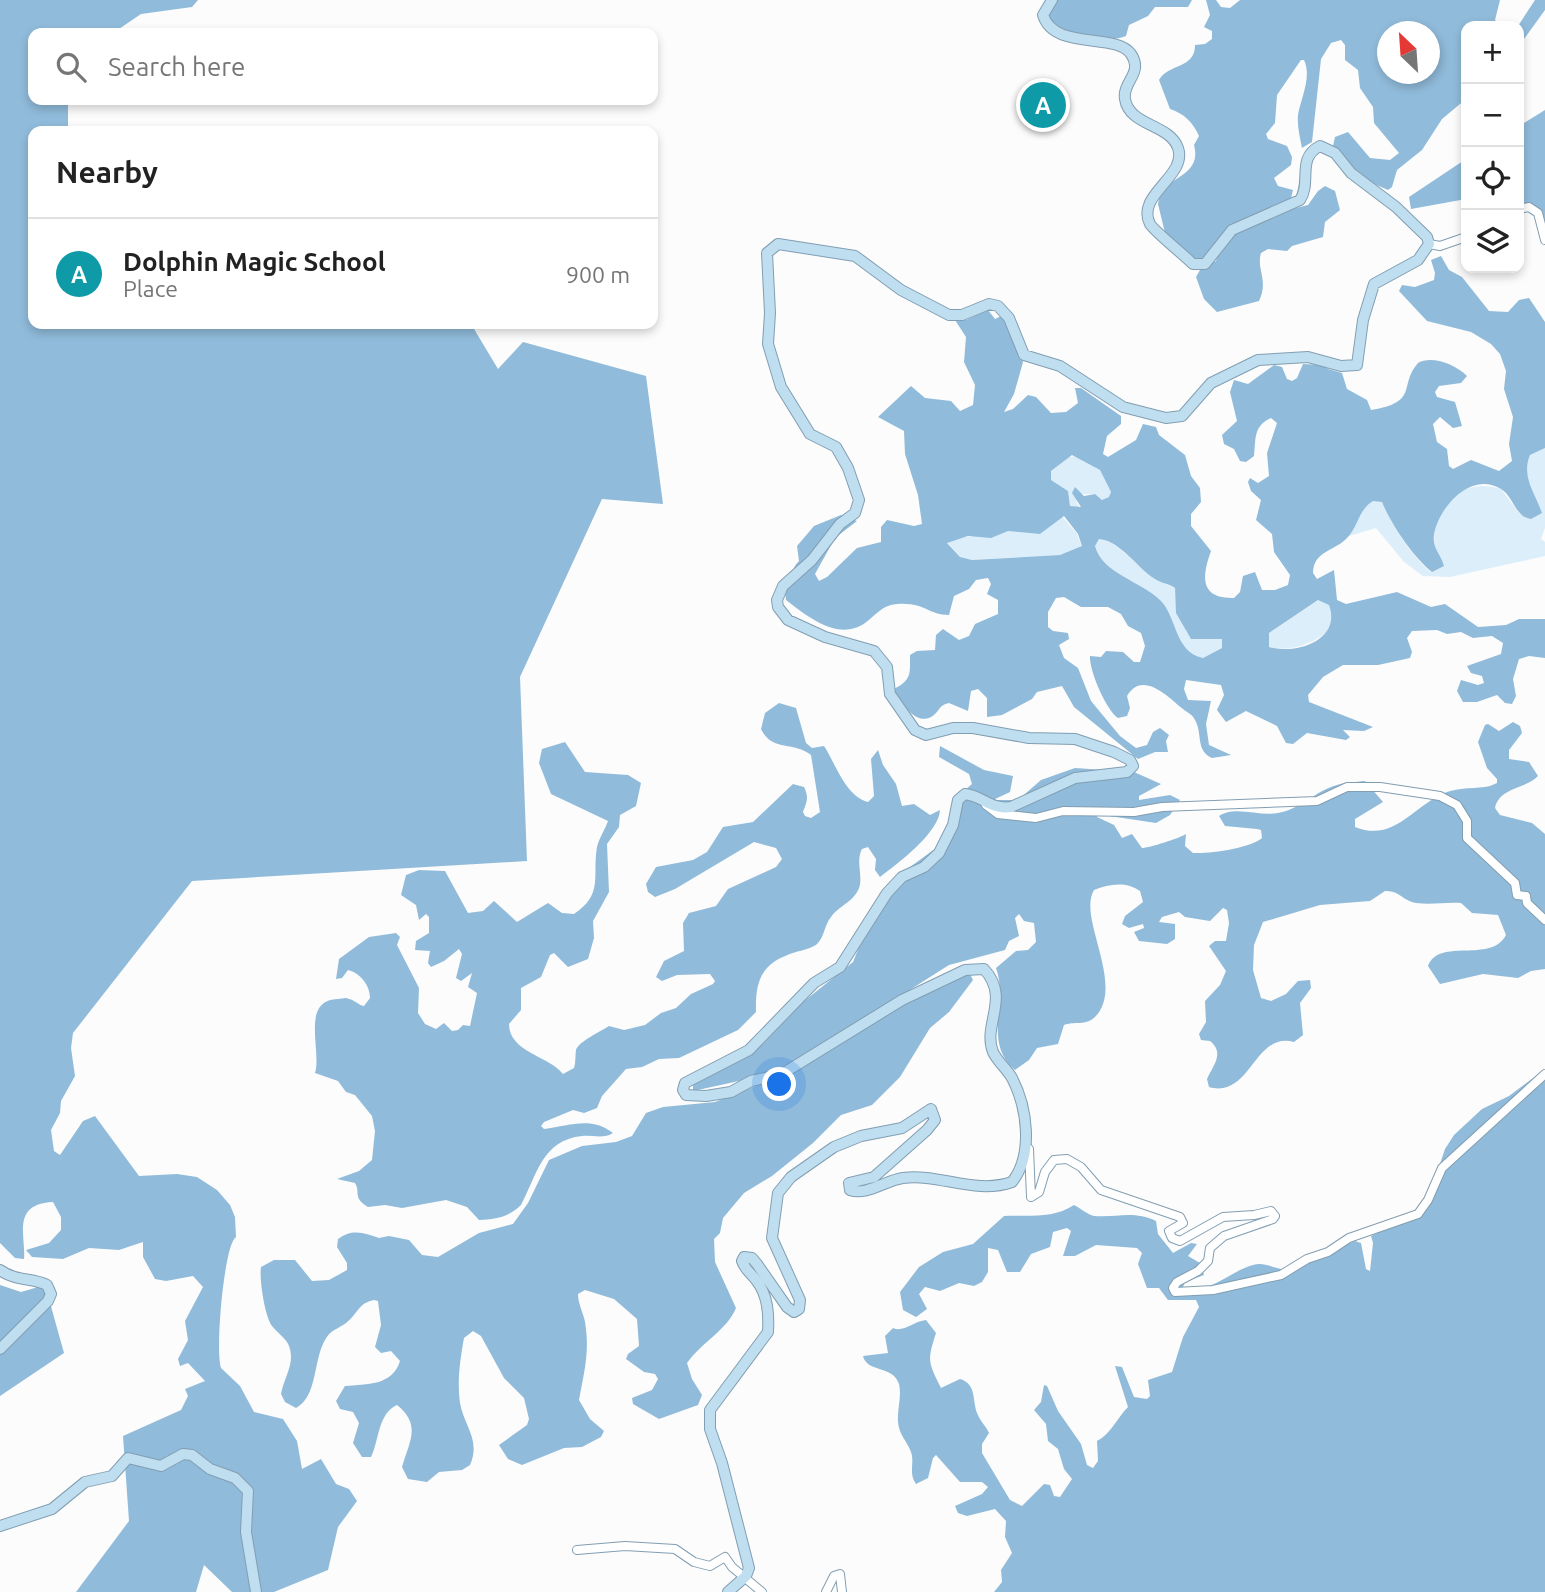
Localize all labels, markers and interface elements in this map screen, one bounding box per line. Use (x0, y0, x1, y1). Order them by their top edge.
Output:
north arrow (1377, 21, 1440, 84)
map controls (1461, 21, 1524, 273)
button: + (1461, 21, 1524, 84)
search box (28, 28, 658, 105)
icon: search (52, 48, 90, 86)
text: Search here (108, 52, 245, 81)
pin: A (1020, 79, 1066, 131)
button: − (1461, 84, 1524, 147)
button: locate (1461, 147, 1524, 210)
text: Nearby (56, 155, 158, 189)
button: layers (1461, 210, 1524, 273)
text: Dolphin Magic School (123, 247, 386, 276)
text: A (71, 262, 87, 287)
text: 900 m (566, 262, 630, 287)
text: Place (123, 276, 178, 301)
your location (762, 1067, 796, 1101)

